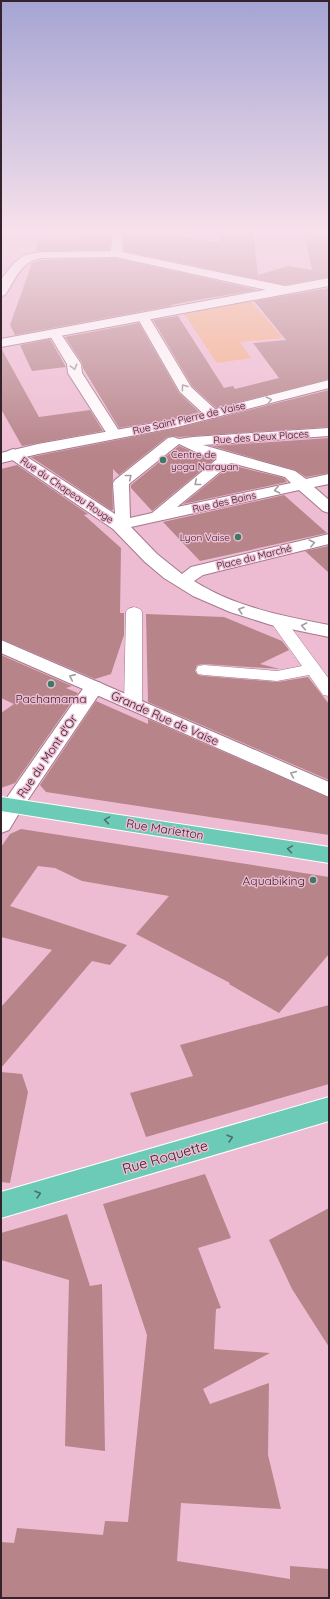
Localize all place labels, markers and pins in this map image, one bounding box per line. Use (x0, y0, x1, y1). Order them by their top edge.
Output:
place label: Centre de yoga Narayan (171, 448, 238, 473)
marker: Centre de yoga Narayan (158, 455, 168, 465)
place label: Lyon Vaise (180, 531, 230, 544)
marker: Lyon Vaise (233, 532, 243, 542)
marker: Pachamama (46, 679, 56, 689)
place label: Pachamama (15, 691, 87, 706)
place label: Aquabiking (243, 873, 305, 888)
marker: Aquabiking (308, 875, 318, 885)

